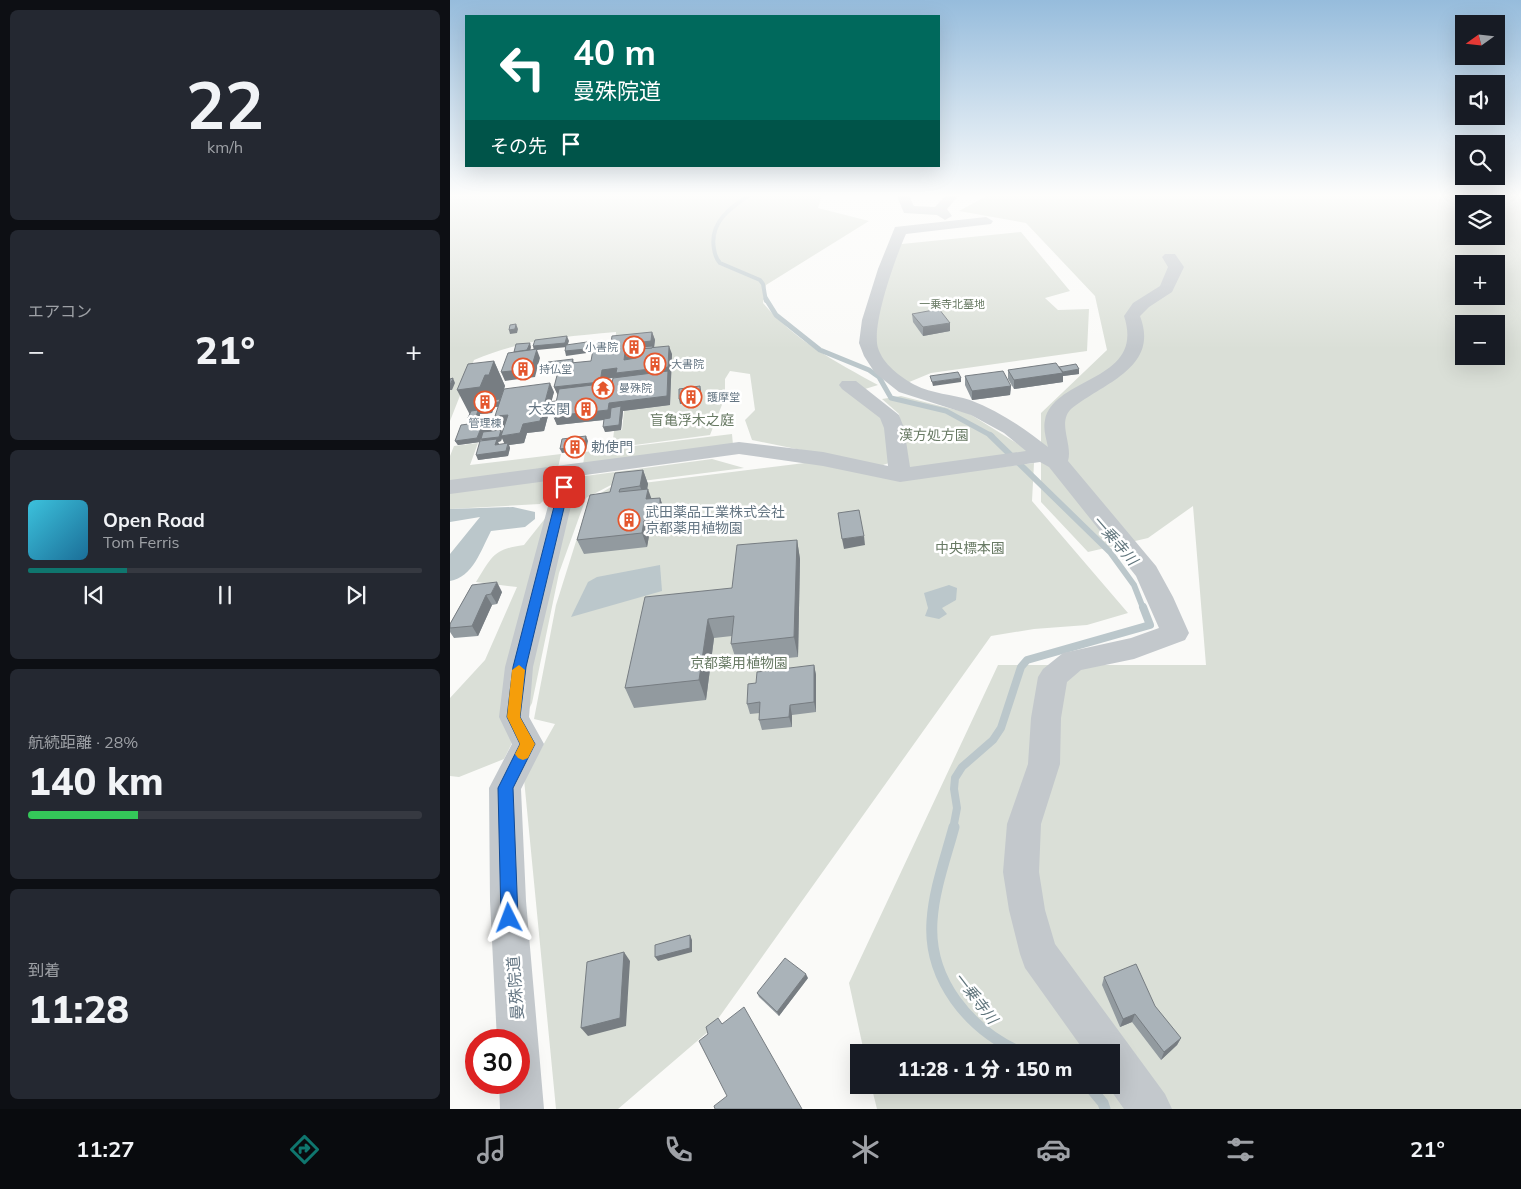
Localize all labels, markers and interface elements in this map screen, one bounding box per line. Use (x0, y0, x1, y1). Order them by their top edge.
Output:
north arrow (1455, 15, 1505, 65)
map controls (1455, 15, 1505, 365)
text: 40 m (573, 30, 656, 74)
icon: left (490, 35, 555, 100)
text: 22 (186, 64, 264, 145)
button: sound (1455, 75, 1505, 125)
text: 曼殊院道 (573, 77, 661, 105)
icon: arrive (557, 130, 585, 158)
text: その先 (490, 134, 547, 158)
button: search (1455, 135, 1505, 185)
text: km/h (207, 137, 243, 157)
button: layers (1455, 195, 1505, 245)
button: + (1455, 255, 1505, 305)
park label: 一乗寺北墓地 (919, 297, 985, 311)
text: エアコン (28, 301, 92, 321)
button: − (1455, 315, 1505, 365)
text: 21° (195, 326, 255, 374)
text: − (28, 333, 45, 368)
text: + (405, 333, 422, 368)
building icon: 小書院 (622, 335, 646, 359)
place label: 小書院 (585, 340, 618, 354)
building icon: 大書院 (643, 352, 667, 376)
building icon: 持仏堂 (511, 357, 535, 381)
place label: 大書院 (671, 357, 704, 371)
place label: 持仏堂 (539, 362, 572, 376)
temple icon: 曼殊院 (591, 376, 615, 400)
place label: 曼殊院 (619, 381, 652, 395)
building icon: 護摩堂 (679, 385, 703, 409)
building icon: 管理棟 (473, 390, 497, 414)
place label: 護摩堂 (707, 390, 740, 404)
building icon: 大玄関 (574, 397, 598, 421)
place label: 大玄関 (528, 400, 570, 418)
park label: 盲亀浮木之庭 (650, 411, 734, 429)
place label: 管理棟 (469, 416, 502, 430)
park label: 漢方処方園 (899, 426, 969, 444)
building icon: 勅使門 (563, 435, 587, 459)
place label: 勅使門 (591, 438, 633, 456)
pin (543, 466, 585, 508)
icon: arrive (550, 473, 578, 501)
place label: 武田薬品工業株式会社 京都薬用植物園 (645, 503, 785, 537)
text: Open Road (103, 508, 205, 532)
building icon: 武田薬品工業株式会社 京都薬用植物園 (617, 508, 641, 532)
water label: 一乗寺川 (1088, 511, 1143, 570)
text: Tom Ferris (103, 532, 180, 552)
park label: 中央標本園 (935, 539, 1005, 557)
icon: previous (80, 581, 108, 609)
icon: pause (211, 581, 239, 609)
icon: next (342, 581, 370, 609)
park label: 京都薬用植物園 (690, 654, 788, 672)
text: 航続距離 · 28% (28, 732, 138, 752)
text: 140 km (28, 757, 164, 805)
position arrow (482, 891, 534, 943)
street label: 曼殊院道 (503, 955, 527, 1021)
text: 到着 (28, 960, 60, 980)
water label: 一乗寺川 (950, 969, 1003, 1029)
text: 11:28 (28, 985, 129, 1033)
speed limit sign: 30 (465, 1029, 530, 1094)
text: 11:28 · 1 分 · 150 m (898, 1057, 1072, 1081)
icon: directions (287, 1132, 322, 1167)
icon: music (474, 1132, 509, 1167)
icon: phone (661, 1132, 696, 1167)
icon: climate (848, 1132, 883, 1167)
icon: car (1036, 1132, 1071, 1167)
icon: filters (1223, 1132, 1258, 1167)
text: 11:27 (76, 1135, 134, 1163)
text: 21° (1410, 1135, 1445, 1163)

